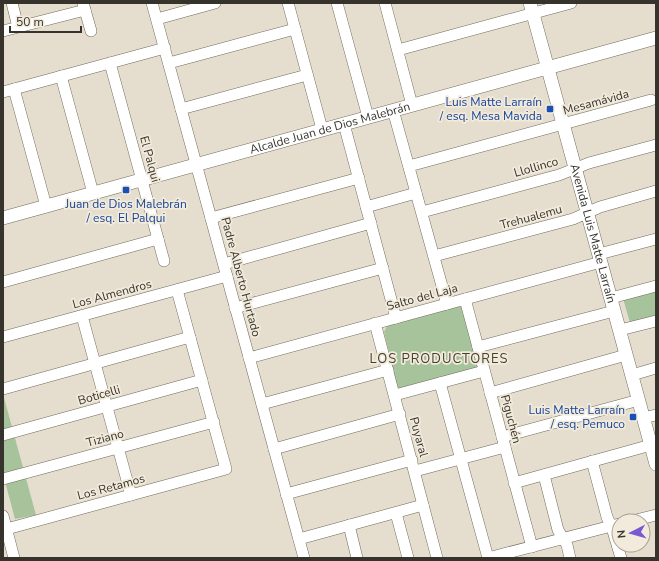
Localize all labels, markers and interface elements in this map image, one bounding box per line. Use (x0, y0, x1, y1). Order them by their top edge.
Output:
scale bar (10, 8, 81, 34)
text: 50 m (16, 14, 44, 30)
street label: Mesamávida (561, 86, 631, 118)
place label: Luis Matte Larraín / esq. Mesa Mavida (439, 94, 542, 124)
street label: Alcalde Juan de Dios Malebrán (248, 98, 412, 158)
marker: Luis Matte Larraín / esq. Mesa Mavida (545, 104, 555, 114)
street label: El Palqui (136, 134, 164, 184)
street label: Llollinco (512, 153, 560, 181)
street label: Avenida Luis Matte Larraín (566, 162, 620, 305)
marker: Juan de Dios Malebrán / esq. El Palqui (121, 185, 131, 195)
place label: Juan de Dios Malebrán / esq. El Palqui (64, 196, 187, 226)
street label: Trehualemu (498, 201, 564, 233)
street label: Padre Alberto Hurtado (217, 215, 265, 339)
street label: Los Almendros (71, 276, 154, 312)
street label: Salto del Laja (385, 280, 459, 314)
district label: LOS PRODUCTORES (370, 350, 508, 368)
street label: Boticelli (76, 381, 122, 409)
street label: Piguchén (497, 393, 525, 445)
place label: Luis Matte Larraín / esq. Pemuco (529, 402, 625, 432)
marker: Luis Matte Larraín / esq. Pemuco (628, 412, 638, 422)
street label: Puyaral (406, 415, 432, 459)
street label: Tiziano (84, 425, 126, 451)
street label: Los Retamos (75, 470, 147, 504)
north arrow (611, 513, 651, 553)
text: N (614, 529, 629, 539)

